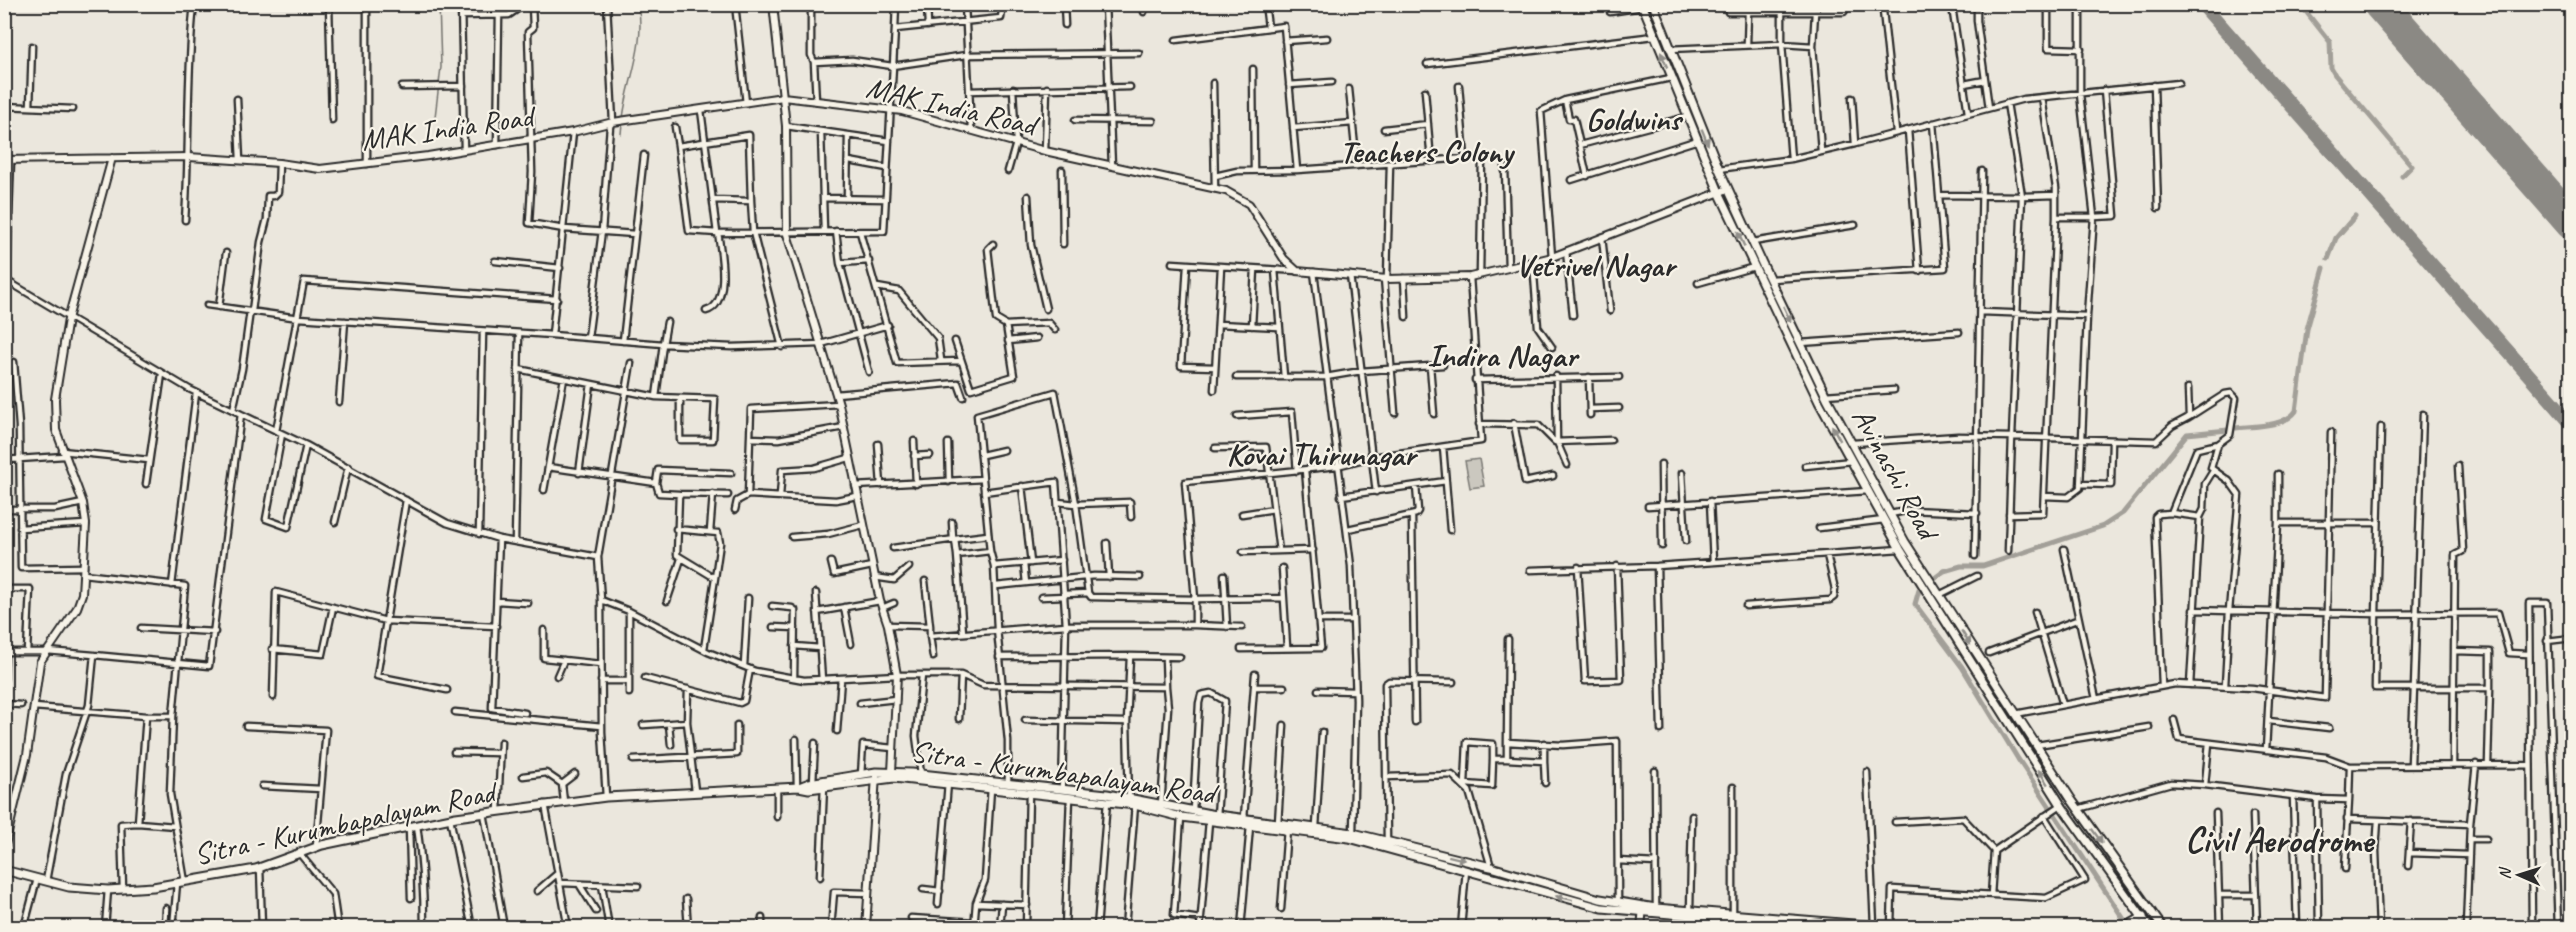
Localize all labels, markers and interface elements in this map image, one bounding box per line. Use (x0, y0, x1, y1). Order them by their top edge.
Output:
one-way arrow (1659, 51, 1669, 69)
street label: MAK India Road (863, 68, 1043, 145)
street label: MAK India Road (359, 97, 539, 159)
district label: Goldwins (1586, 99, 1684, 140)
one-way arrow (1701, 128, 1710, 146)
district label: Teachers Colony (1340, 131, 1516, 172)
one-way arrow (1736, 230, 1746, 248)
district label: Vetrivel Nagar (1516, 245, 1678, 286)
one-way arrow (1782, 306, 1792, 324)
district label: Indira Nagar (1427, 335, 1580, 376)
street label: Avinashi Road (1844, 401, 1948, 549)
one-way arrow (1831, 424, 1841, 441)
district label: Kovai Thirunagar (1227, 434, 1419, 475)
one-way arrow (1960, 630, 1971, 646)
street label: Sitra - Kurumbapalayam Road (909, 732, 1221, 813)
one-way arrow (2038, 769, 2049, 785)
street label: Sitra - Kurumbapalayam Road (190, 772, 502, 873)
district label: Civil Aerodrome (2185, 817, 2376, 863)
one-way arrow (2091, 827, 2103, 843)
north arrow (2489, 845, 2549, 905)
one-way arrow (1448, 854, 1467, 864)
text: N (2495, 866, 2515, 880)
one-way arrow (1555, 893, 1573, 902)

